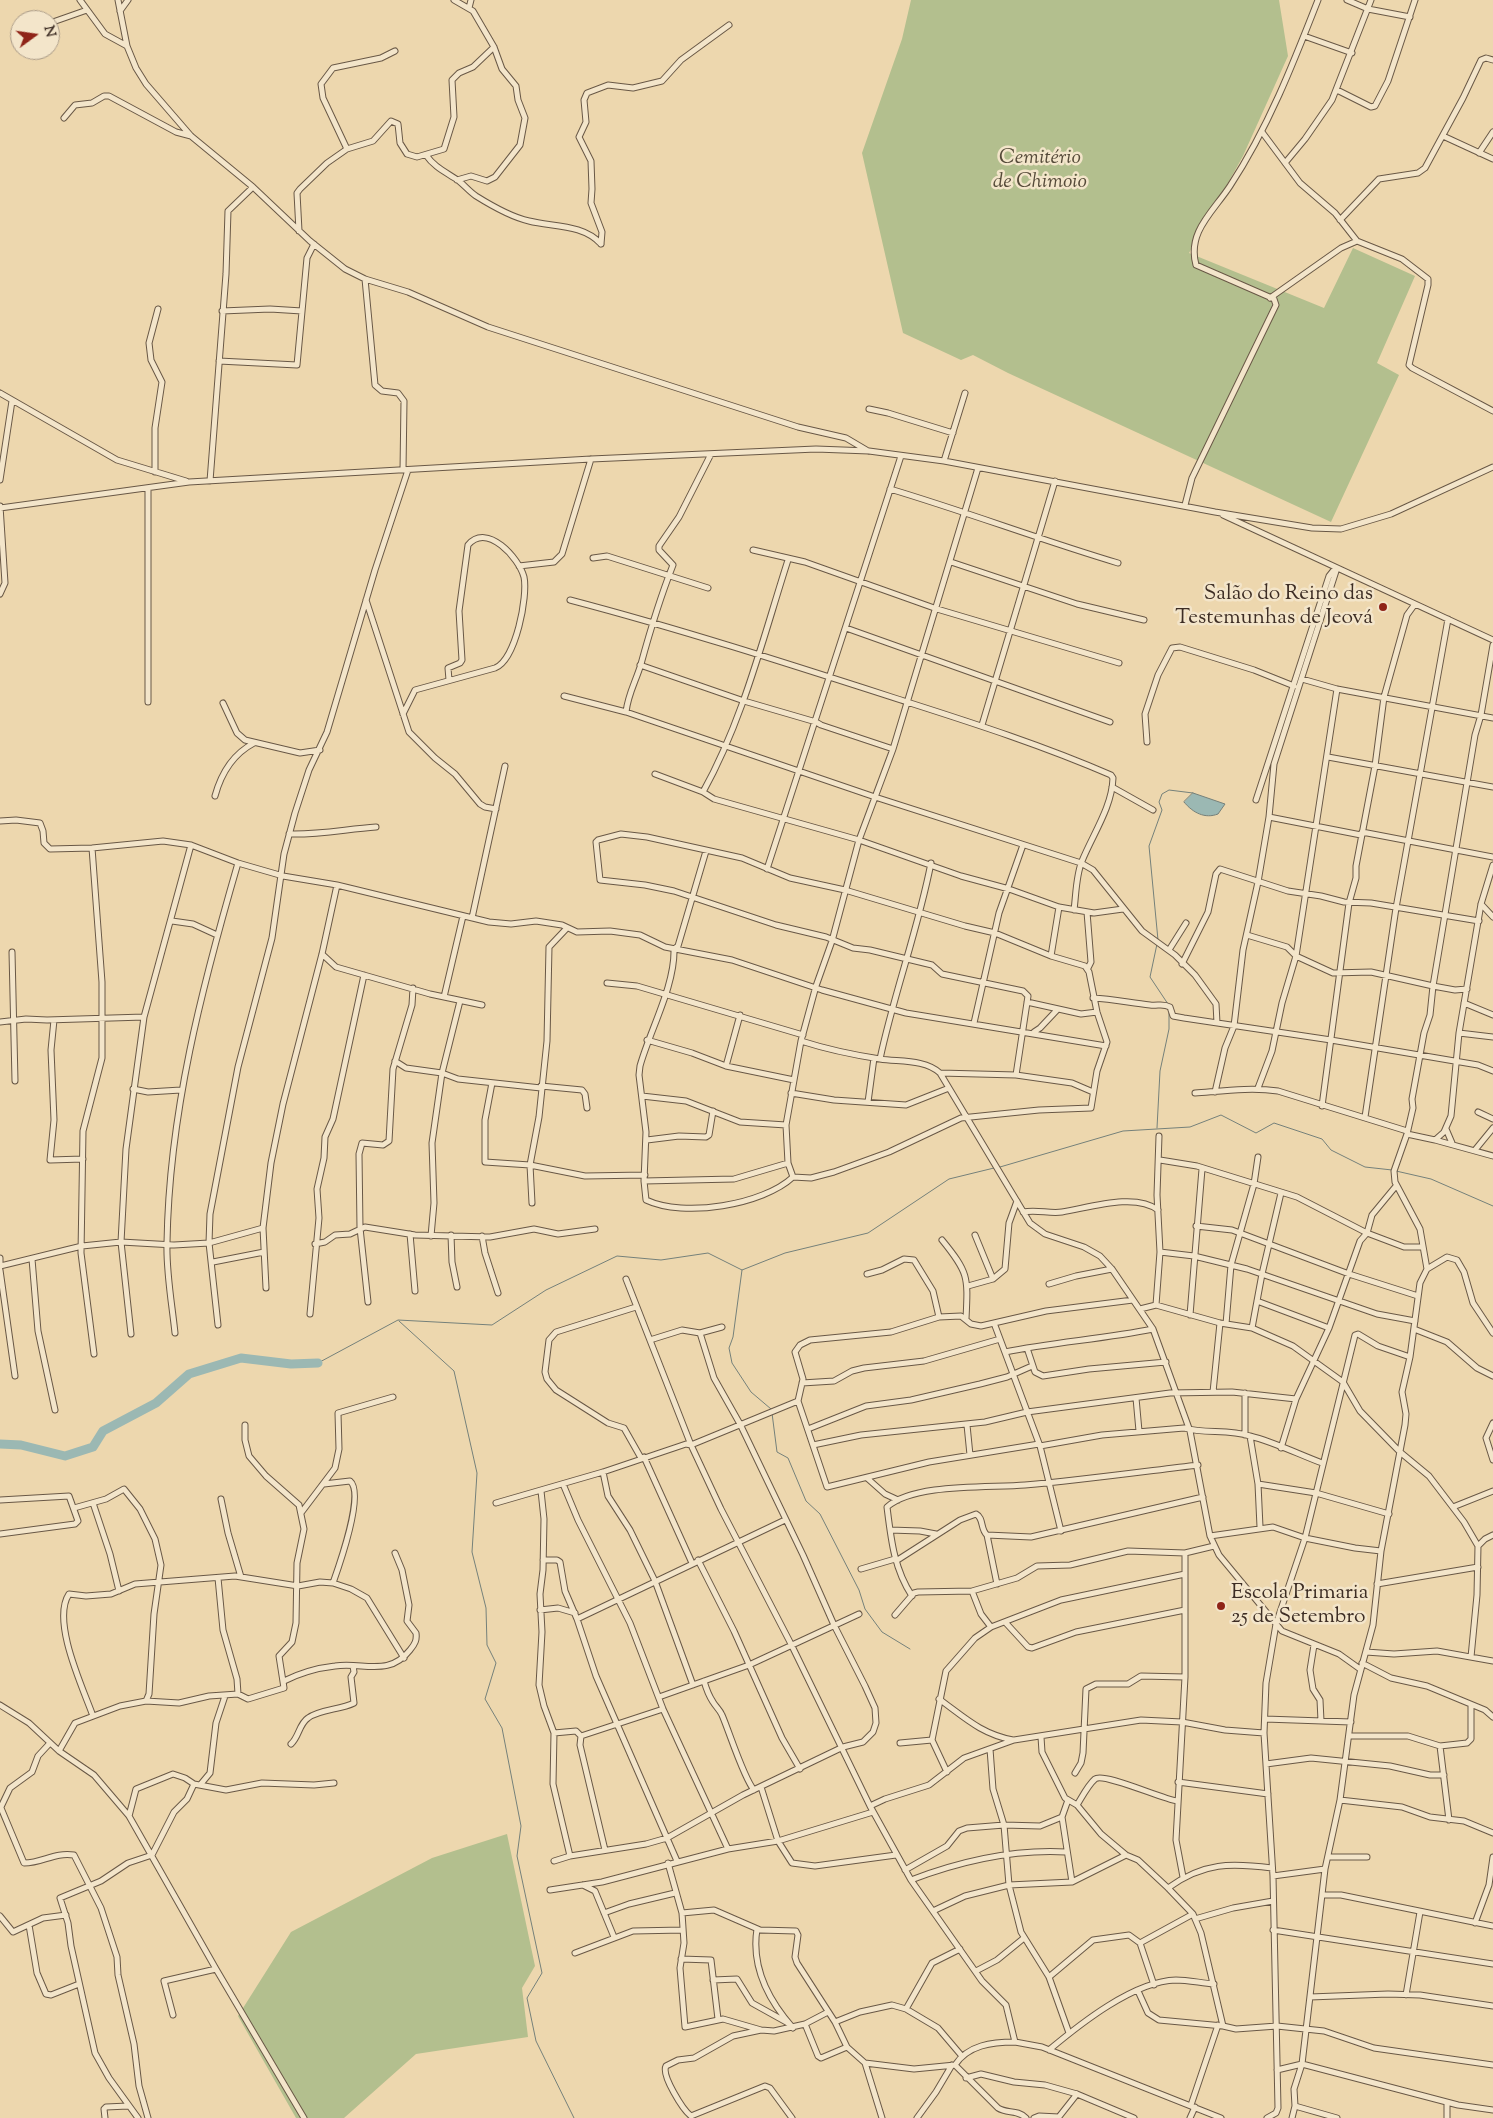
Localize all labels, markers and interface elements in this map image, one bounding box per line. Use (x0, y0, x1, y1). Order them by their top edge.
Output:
north arrow (10, 10, 60, 60)
text: N (38, 24, 60, 39)
park label: Cemitério de Chimoio (993, 146, 1087, 196)
place label: Salão do Reino das Testemunhas de Jeová (1175, 582, 1373, 632)
marker: Salão do Reino das Testemunhas de Jeová (1377, 601, 1389, 613)
place label: Escola Primaria 25 de Setembro (1231, 1581, 1368, 1631)
marker: Escola Primaria 25 de Setembro (1215, 1600, 1227, 1612)

